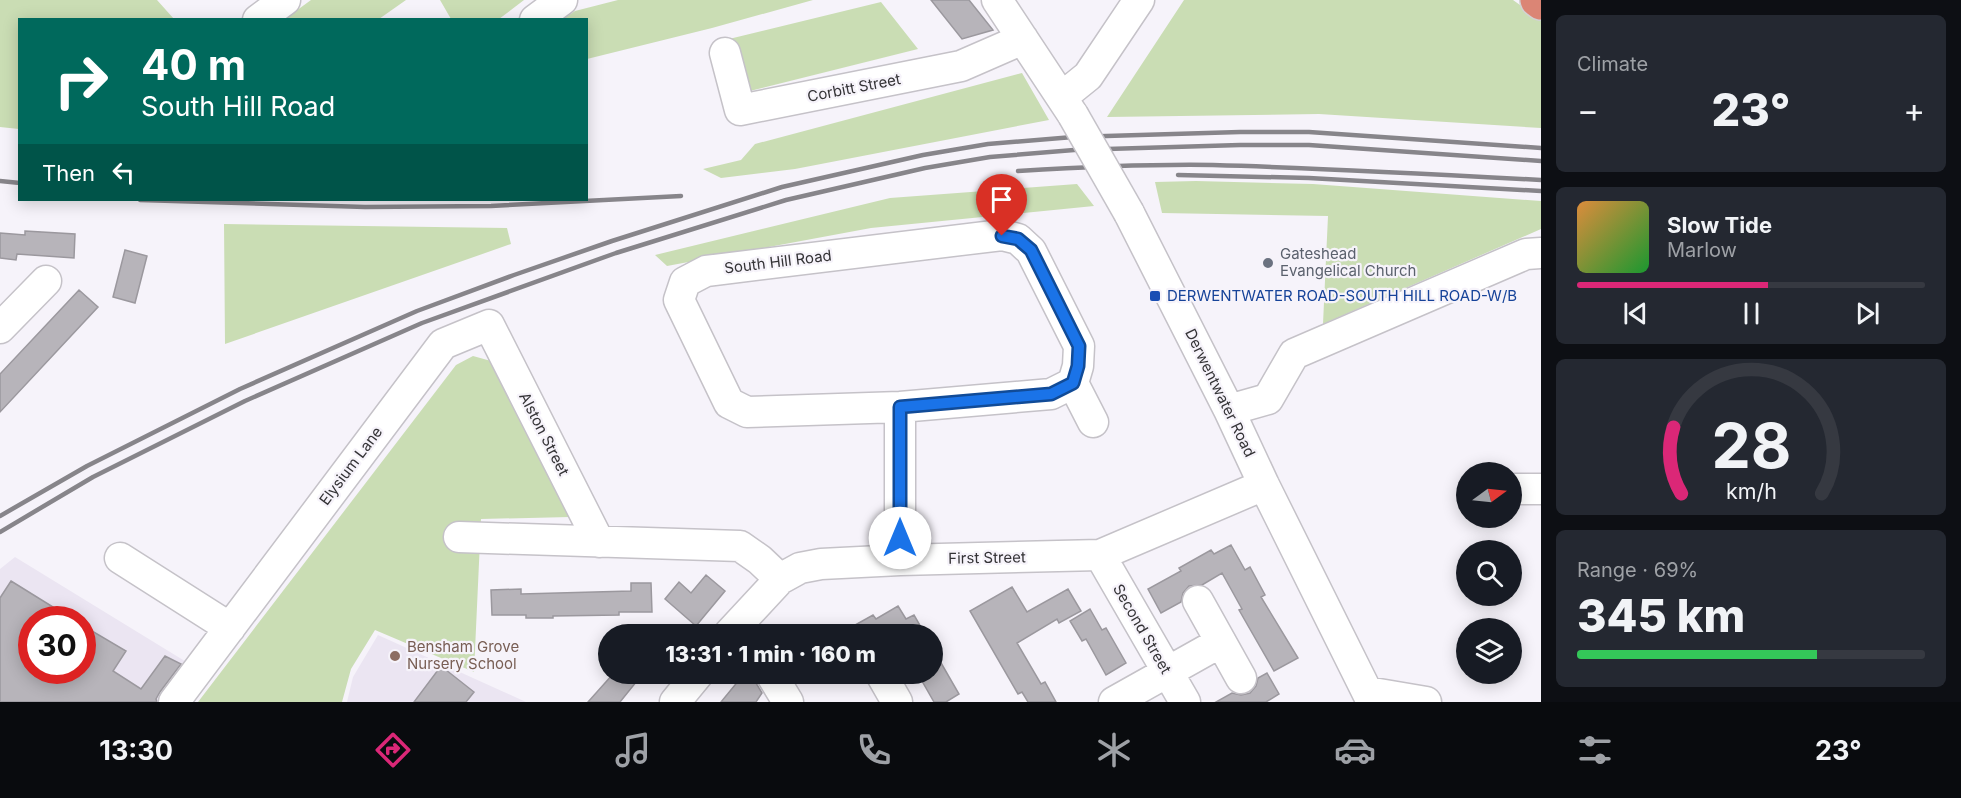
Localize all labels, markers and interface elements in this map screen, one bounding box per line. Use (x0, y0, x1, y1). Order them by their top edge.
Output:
text: 40 m (141, 39, 246, 90)
icon: right (42, 42, 120, 120)
text: Climate (1577, 52, 1648, 76)
street label: Corbitt Street (806, 69, 902, 106)
text: 23° (1712, 82, 1790, 137)
text: South Hill Road (141, 90, 335, 123)
text: − (1577, 90, 1599, 130)
text: + (1903, 90, 1925, 130)
icon: left (107, 156, 140, 189)
text: Then (42, 160, 95, 186)
pin (976, 174, 1027, 236)
icon: arrive (985, 183, 1018, 216)
text: Slow Tide (1667, 212, 1772, 238)
text: Marlow (1667, 238, 1737, 262)
place label: Gateshead Evangelical Church (1280, 244, 1416, 280)
street label: South Hill Road (723, 245, 833, 278)
marker: Gateshead Evangelical Church (1261, 256, 1275, 270)
place label: DERWENTWATER ROAD-SOUTH HILL ROAD-W/B (1167, 286, 1517, 305)
marker: DERWENTWATER ROAD-SOUTH HILL ROAD-W/B (1148, 289, 1162, 303)
icon: previous (1619, 297, 1652, 330)
icon: pause (1735, 297, 1768, 330)
icon: next (1851, 297, 1884, 330)
street label: Derwentwater Road (1181, 326, 1260, 460)
street label: Alston Street (515, 389, 574, 479)
text: 28 (1711, 408, 1791, 483)
street label: Elysium Lane (315, 423, 386, 509)
north arrow (1456, 462, 1522, 528)
map controls (1456, 462, 1522, 684)
text: km/h (1726, 478, 1776, 504)
position arrow (868, 506, 932, 570)
button: search (1456, 540, 1522, 606)
street label: First Street (948, 547, 1026, 568)
text: Range · 69% (1577, 558, 1698, 582)
street label: Second Street (1109, 580, 1176, 677)
text: 345 km (1577, 588, 1745, 643)
speed limit sign: 30 (18, 606, 96, 684)
button: layers (1456, 618, 1522, 684)
place label: Bensham Grove Nursery School (407, 637, 519, 673)
text: 13:31 · 1 min · 160 m (665, 641, 876, 667)
marker: Bensham Grove Nursery School (388, 649, 402, 663)
icon: directions (372, 729, 414, 771)
icon: music (612, 729, 654, 771)
icon: phone (853, 729, 895, 771)
icon: climate (1093, 729, 1135, 771)
icon: car (1334, 729, 1376, 771)
icon: filters (1574, 729, 1616, 771)
text: 13:30 (99, 734, 173, 767)
text: 23° (1815, 734, 1862, 767)

